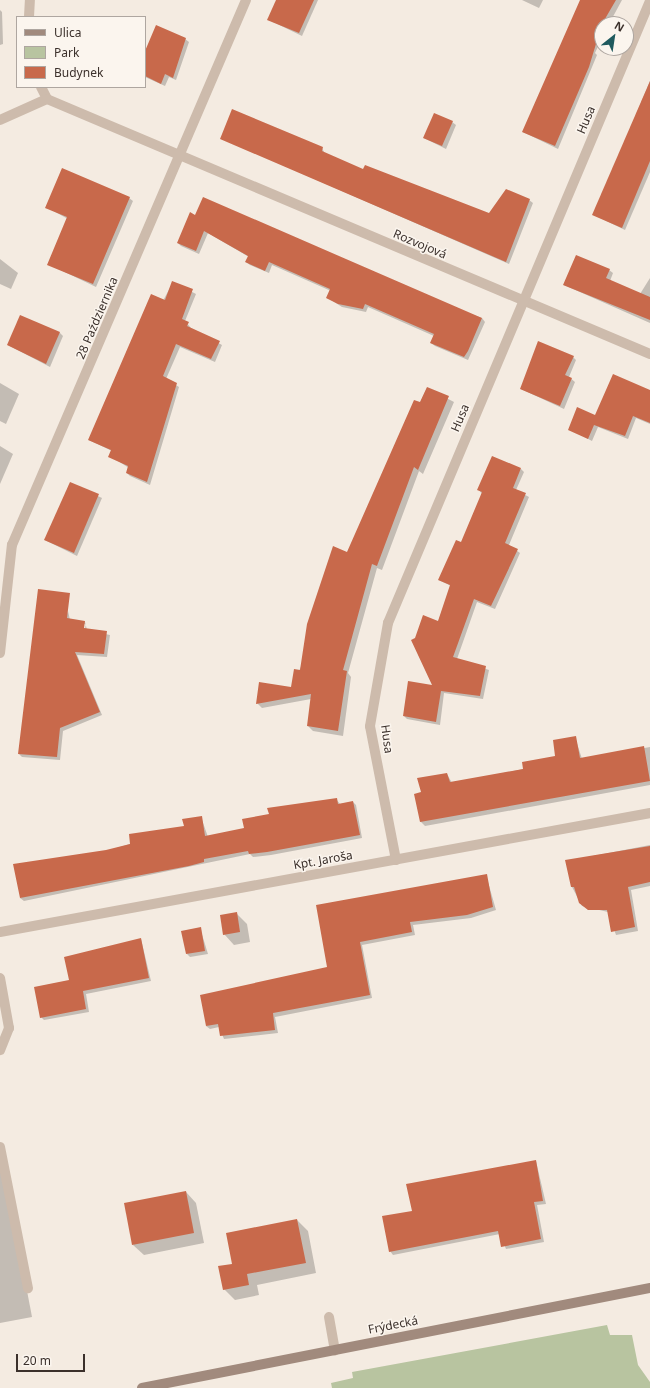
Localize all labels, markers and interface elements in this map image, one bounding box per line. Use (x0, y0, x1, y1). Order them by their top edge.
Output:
legend (16, 16, 146, 88)
north arrow (594, 16, 634, 56)
text: N (612, 17, 627, 35)
text: Ulica (54, 24, 81, 41)
text: Park (54, 44, 79, 61)
text: Budynek (54, 64, 103, 81)
street label: Husa (574, 104, 598, 136)
street label: Rozvojová (391, 226, 449, 262)
street label: 28 Października (73, 275, 121, 361)
street label: Husa (448, 402, 472, 434)
street label: Husa (378, 724, 396, 754)
street label: Kpt. Jaroša (292, 848, 354, 872)
street label: Frýdecká (367, 1313, 419, 1337)
scale bar (18, 1346, 87, 1372)
text: 20 m (23, 1352, 51, 1369)

